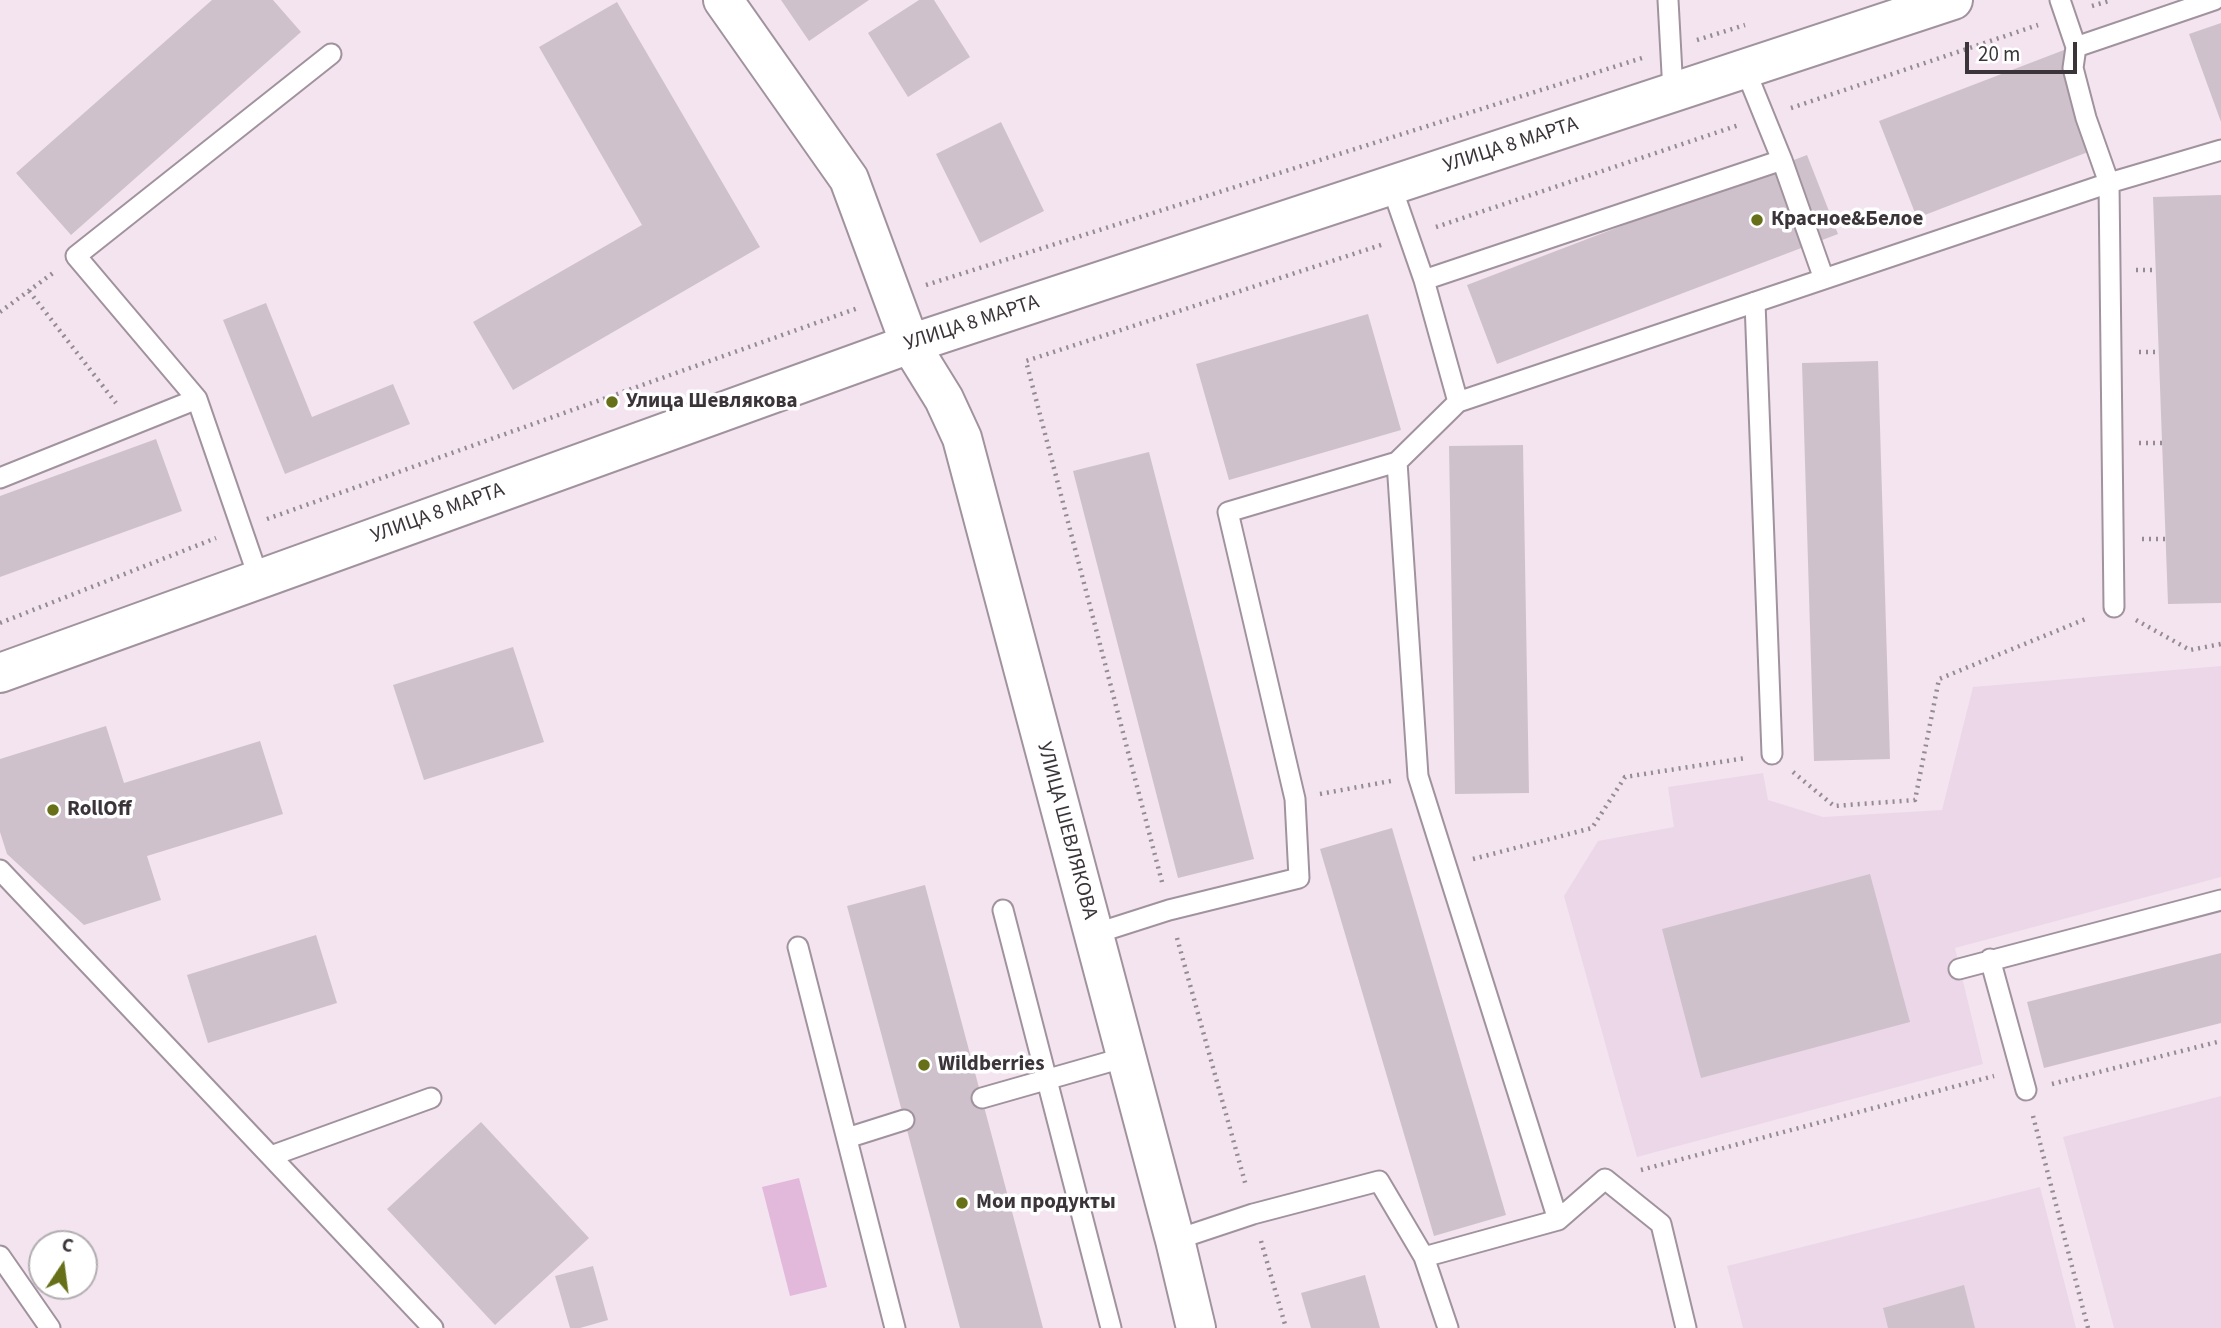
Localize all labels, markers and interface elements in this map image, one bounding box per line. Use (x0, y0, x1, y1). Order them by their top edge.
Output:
scale bar (1969, 28, 2081, 72)
text: 20 m (1978, 39, 2020, 69)
street label: УЛИЦА 8 МАРТА (1440, 112, 1582, 180)
place label: Красное&Белое (1771, 207, 1923, 233)
marker: Красное&Белое (1749, 212, 1765, 228)
street label: УЛИЦА 8 МАРТА (901, 290, 1043, 358)
place label: Улица Шевлякова (626, 389, 798, 415)
marker: Улица Шевлякова (604, 394, 620, 410)
street label: УЛИЦА 8 МАРТА (368, 478, 508, 550)
street label: УЛИЦА ШЕВЛЯКОВА (1030, 740, 1102, 922)
place label: RollOff (67, 797, 131, 823)
marker: RollOff (45, 802, 61, 818)
place label: Wildberries (938, 1052, 1045, 1078)
marker: Wildberries (916, 1057, 932, 1073)
place label: Мои продукты (976, 1190, 1116, 1216)
marker: Мои продукты (954, 1195, 970, 1211)
north arrow (28, 1230, 98, 1300)
text: С (59, 1232, 76, 1260)

